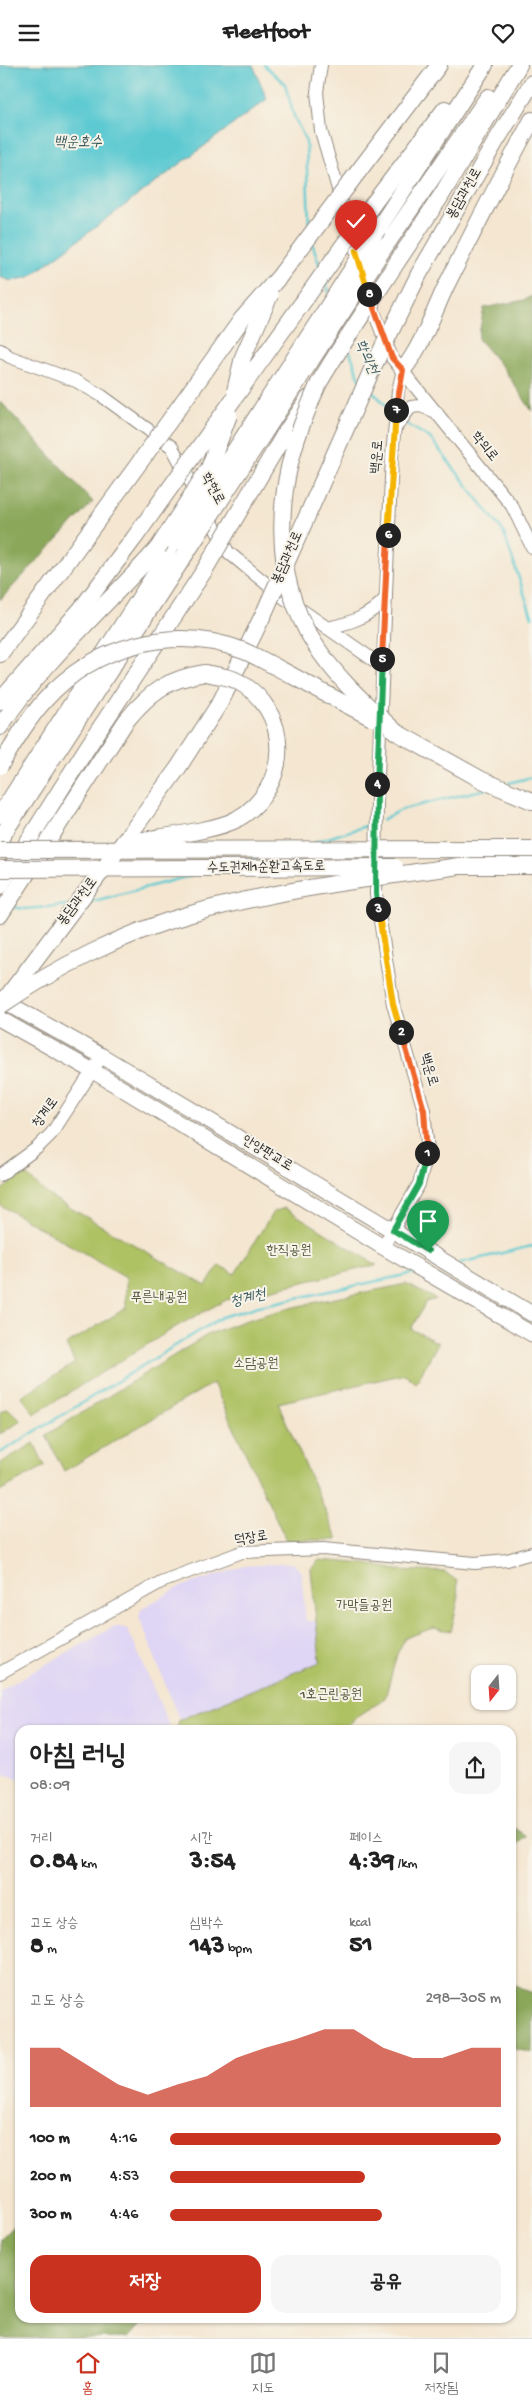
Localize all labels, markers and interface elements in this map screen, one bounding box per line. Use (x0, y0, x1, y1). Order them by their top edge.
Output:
icon: menu (15, 19, 43, 47)
icon: heart (489, 19, 517, 47)
text: Fleetfoot (223, 20, 309, 46)
water label: 백운호수 (54, 134, 103, 152)
street label: 봉담과천로 (444, 165, 486, 223)
pin (335, 200, 377, 251)
icon: check (342, 207, 370, 235)
pin: 8 (356, 281, 382, 307)
text: 8 (366, 286, 373, 303)
water label: 학의천 (350, 337, 382, 379)
pin: 7 (384, 397, 408, 423)
text: 7 (393, 402, 400, 419)
street label: 학의로 (467, 429, 501, 465)
street label: 백운로 (368, 439, 388, 475)
street label: 학현로 (197, 470, 227, 508)
pin: 6 (376, 523, 400, 547)
text: 6 (385, 527, 392, 544)
street label: 봉담과천로 (269, 529, 307, 587)
pin: 5 (370, 647, 394, 671)
text: 5 (379, 651, 386, 668)
pin: 4 (364, 771, 390, 797)
text: 4 (374, 776, 381, 793)
street label: 수도권제1순환고속도로 (207, 858, 325, 878)
street label: 봉담과천로 (54, 874, 102, 930)
pin: 3 (366, 897, 390, 921)
text: 3 (375, 901, 382, 918)
pin: 2 (388, 1019, 414, 1045)
text: 2 (398, 1024, 405, 1041)
street label: 백운로 (415, 1051, 441, 1089)
street label: 청계로 (29, 1094, 63, 1132)
street label: 안양판교로 (238, 1132, 296, 1176)
pin: 1 (414, 1141, 440, 1165)
text: 1 (425, 1145, 430, 1162)
pin (407, 1200, 449, 1251)
icon: arrive (414, 1207, 442, 1235)
park label: 한직공원 (266, 1243, 312, 1260)
water label: 청계천 (228, 1286, 270, 1312)
park label: 푸른내공원 (131, 1290, 187, 1307)
park label: 소담공원 (233, 1356, 279, 1373)
street label: 덕장로 (233, 1528, 269, 1550)
park label: 가막들공원 (336, 1598, 392, 1615)
north arrow (471, 1665, 516, 1710)
map controls (471, 1665, 516, 1710)
park label: 1호근린공원 (299, 1687, 362, 1704)
text: 아침 러닝 (30, 1741, 127, 1774)
button: share (449, 1742, 501, 1794)
text: 08:09 (30, 1777, 70, 1796)
text: 거리 (30, 1831, 53, 1848)
text: 시간 (190, 1831, 212, 1848)
text: 페이스 (349, 1831, 383, 1848)
text: 0.84 (30, 1848, 78, 1877)
text: 3:54 (190, 1848, 235, 1877)
text: 4:39 (349, 1848, 395, 1877)
text: km (78, 1856, 97, 1873)
text: /km (395, 1856, 417, 1873)
text: kcal (349, 1915, 371, 1932)
text: 고도 상승 (30, 1916, 78, 1933)
text: 심박수 (190, 1916, 223, 1933)
text: 51 (349, 1932, 373, 1961)
text: 8 (30, 1933, 44, 1962)
text: 143 (190, 1933, 225, 1962)
text: m (44, 1941, 57, 1958)
text: bpm (225, 1941, 252, 1958)
text: 298–305 m (426, 1990, 501, 2009)
text: 고도 상승 (30, 1993, 85, 2012)
text: 100 m (30, 2130, 70, 2149)
text: 4:16 (110, 2130, 137, 2149)
text: 200 m (30, 2168, 71, 2187)
text: 4:53 (110, 2168, 139, 2187)
text: 300 m (30, 2206, 72, 2225)
text: 4:46 (110, 2206, 138, 2225)
button: 저장 (30, 2255, 261, 2313)
button: 공유 (271, 2255, 501, 2313)
tab: 홈 (74, 2349, 102, 2398)
tab: 지도 (249, 2349, 277, 2398)
tab: 저장됨 (424, 2349, 458, 2398)

